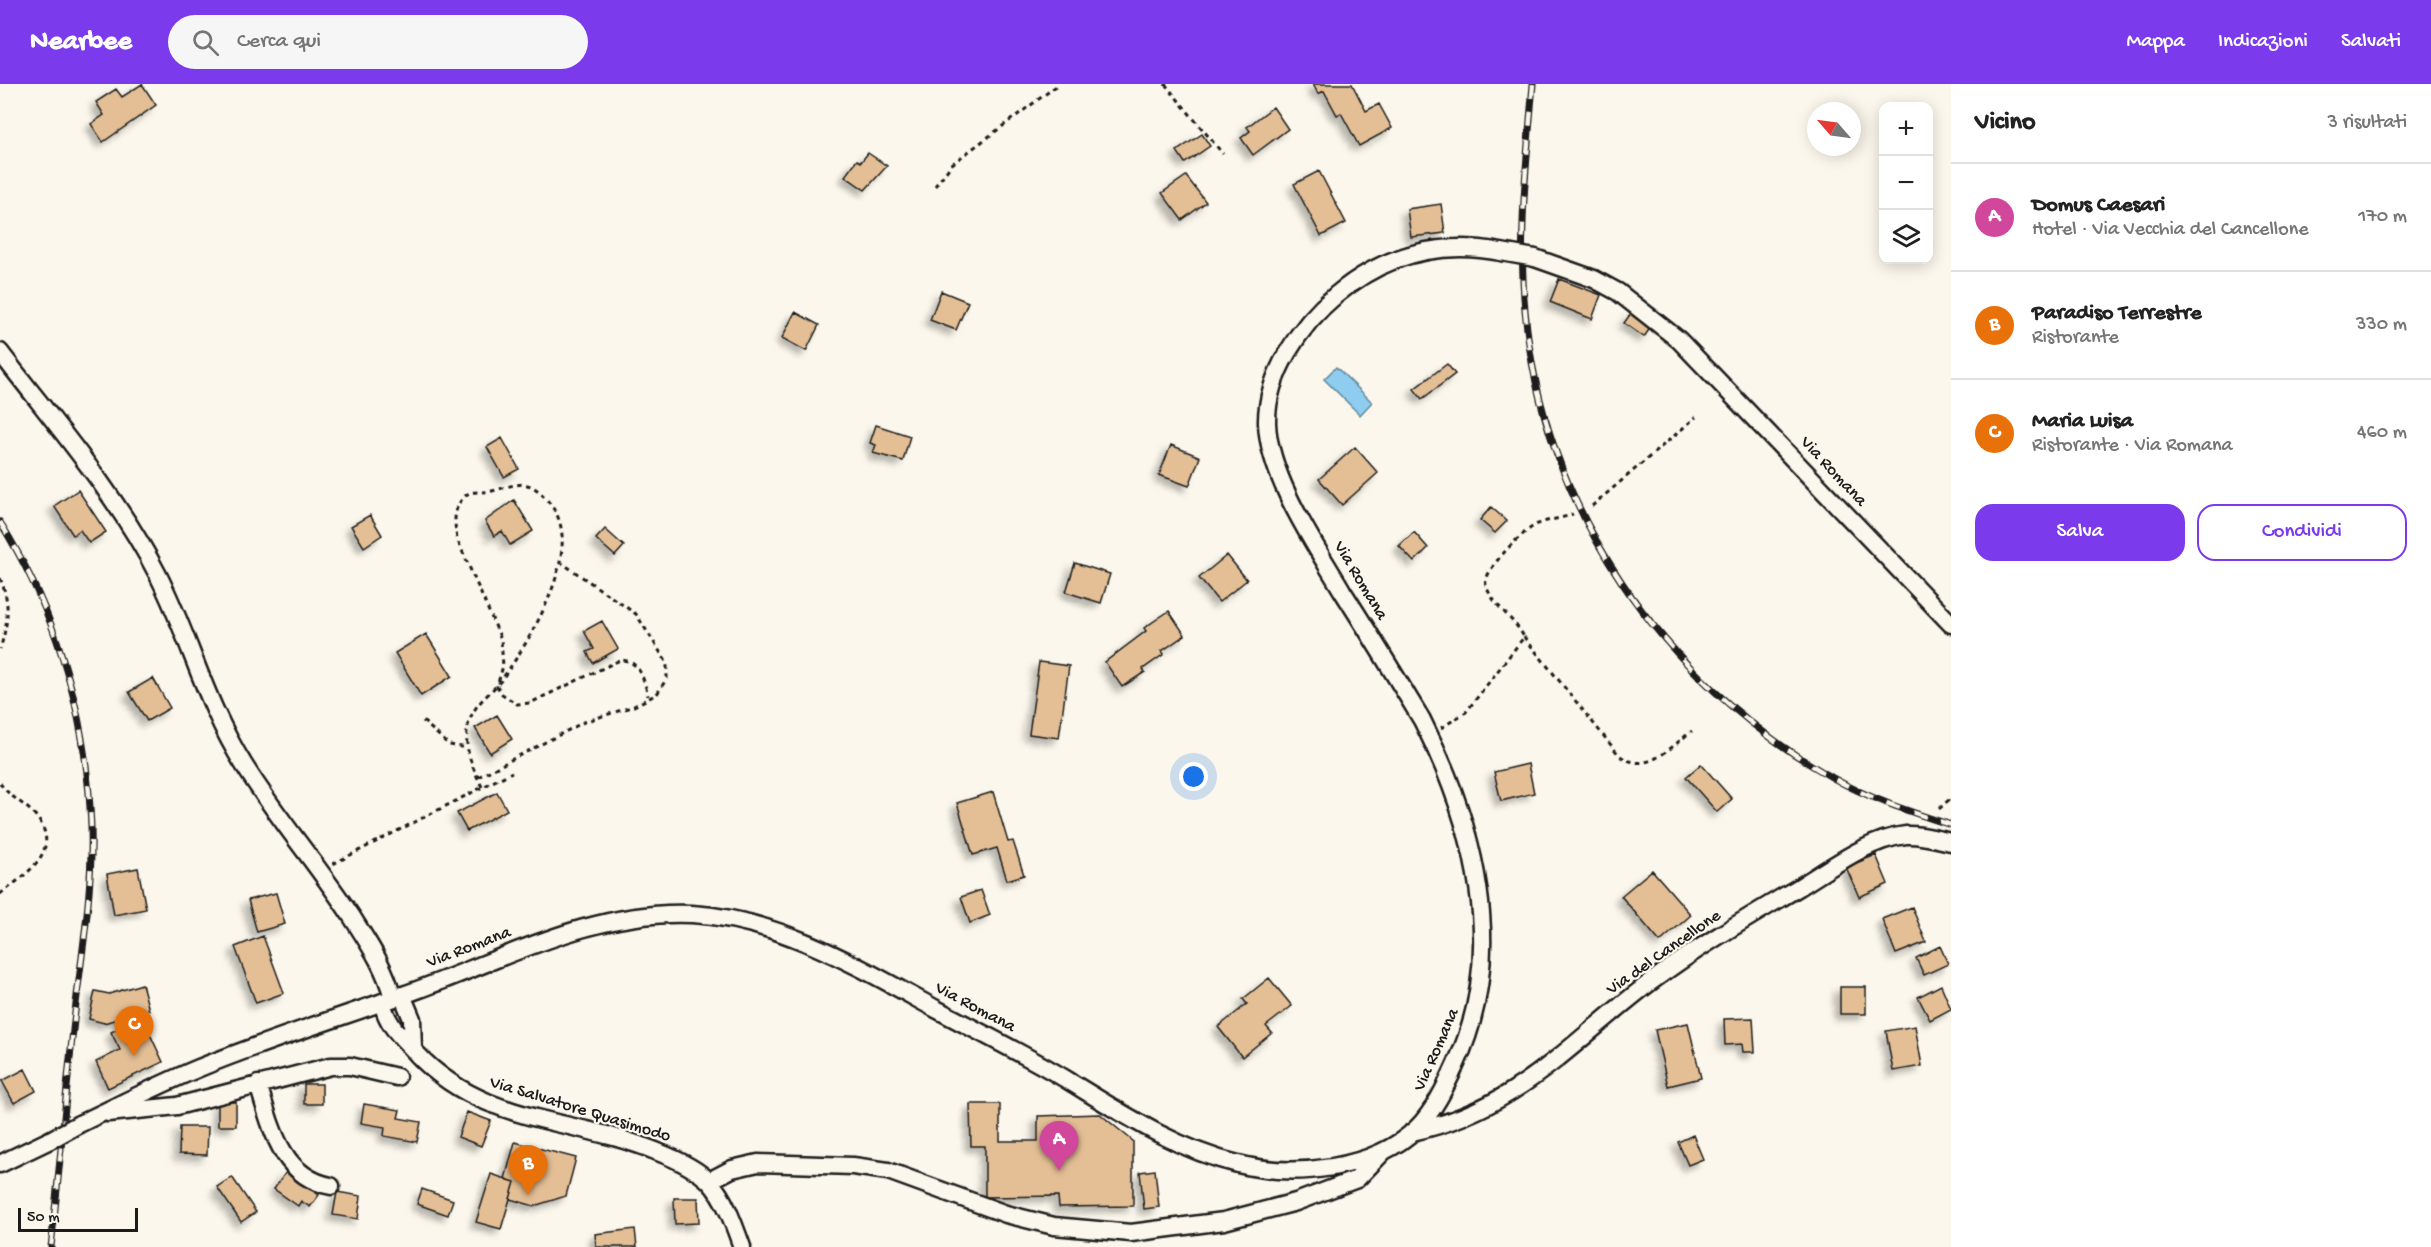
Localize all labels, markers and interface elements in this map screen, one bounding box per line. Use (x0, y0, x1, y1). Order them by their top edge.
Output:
search box (168, 15, 588, 69)
text: Nearbee (30, 26, 132, 59)
icon: search (189, 26, 222, 59)
text: Cerca qui (237, 29, 321, 55)
text: Mappa (2126, 30, 2185, 55)
text: Indicazioni (2218, 30, 2308, 55)
text: Salvati (2341, 30, 2401, 55)
north arrow (1807, 102, 1861, 156)
map controls (1879, 102, 1933, 264)
button: + (1879, 102, 1933, 156)
text: Vicino (1975, 108, 2035, 139)
text: 3 risultati (2328, 112, 2407, 135)
button: − (1879, 156, 1933, 210)
text: Domus Caesari (2032, 193, 2165, 219)
text: A (1989, 206, 2000, 229)
text: 170 m (2358, 206, 2407, 229)
button: layers (1879, 210, 1933, 264)
text: Hotel · Via Vecchia del Cancellone (2032, 219, 2308, 242)
text: Paradiso Terrestre (2032, 301, 2202, 327)
text: B (1989, 314, 2000, 337)
text: 330 m (2356, 314, 2407, 337)
text: Ristorante (2032, 327, 2119, 350)
text: Maria Luisa (2032, 409, 2133, 435)
text: C (1989, 422, 2000, 445)
text: 460 m (2357, 422, 2407, 445)
street label: Via Romana (1795, 432, 1871, 512)
text: Ristorante · Via Romana (2032, 435, 2233, 458)
button: Salva (1975, 504, 2185, 561)
button: Condividi (2197, 504, 2407, 561)
street label: Via Romana (1328, 537, 1392, 625)
your location (1179, 762, 1208, 791)
street label: Via del Cancellone (1602, 905, 1726, 1001)
street label: Via Romana (423, 922, 515, 974)
street label: Via Romana (930, 978, 1020, 1038)
street label: Via Romana (1409, 1004, 1465, 1096)
pin: C (114, 1006, 154, 1056)
street label: Via Salvatore Quasimodo (486, 1072, 673, 1148)
pin: A (1040, 1122, 1078, 1171)
pin: B (508, 1146, 548, 1195)
scale bar (18, 1205, 138, 1232)
text: 50 m (27, 1209, 60, 1228)

